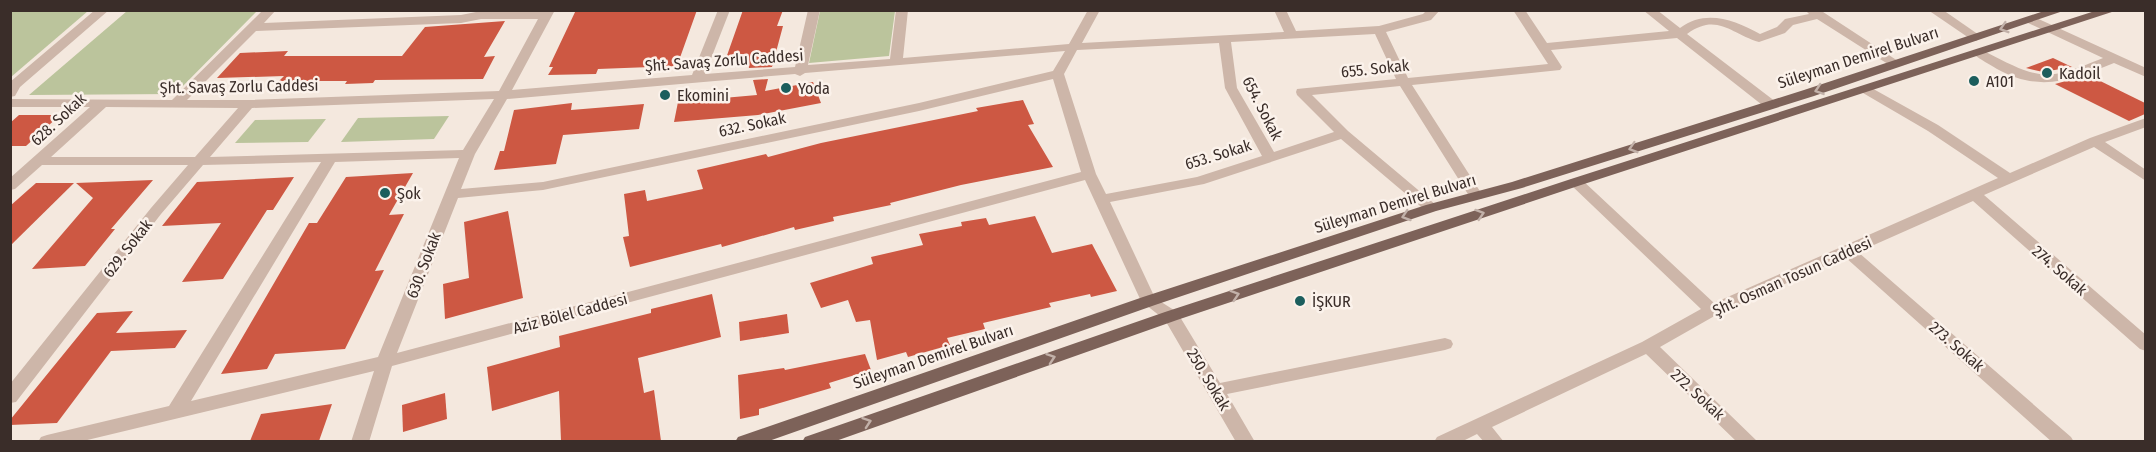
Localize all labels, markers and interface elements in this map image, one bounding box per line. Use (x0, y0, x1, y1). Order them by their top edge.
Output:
one-way arrow (1999, 21, 2010, 33)
street label: Süleyman Demirel Bulvarı (1775, 23, 1941, 92)
street label: Şht. Savaş Zorlu Caddesi (644, 45, 804, 76)
street label: 655. Sokak (1340, 55, 1411, 82)
place label: Kadoil (2059, 64, 2100, 83)
marker: Kadoil (2040, 66, 2054, 80)
place label: A101 (1986, 72, 2014, 91)
street label: 654. Sokak (1238, 73, 1287, 144)
marker: A101 (1967, 74, 1981, 88)
street label: Şht. Savaş Zorlu Caddesi (159, 76, 319, 97)
place label: Yoda (798, 79, 830, 98)
marker: Yoda (779, 81, 793, 95)
one-way arrow (1815, 82, 1825, 95)
place label: Ekomini (677, 86, 729, 105)
marker: Ekomini (658, 88, 672, 102)
street label: 628. Sokak (27, 89, 90, 150)
street label: 632. Sokak (717, 108, 788, 141)
street label: 653. Sokak (1183, 135, 1254, 174)
one-way arrow (1628, 141, 1639, 153)
street label: Süleyman Demirel Bulvarı (1312, 170, 1478, 237)
place label: Şok (397, 184, 421, 203)
marker: Şok (378, 186, 392, 200)
one-way arrow (1474, 208, 1485, 221)
one-way arrow (1401, 209, 1412, 221)
street label: 629. Sokak (99, 215, 156, 281)
street label: 630. Sokak (402, 229, 445, 301)
street label: Şht. Osman Tosun Caddesi (1710, 233, 1875, 320)
street label: 274. Sokak (2028, 241, 2091, 300)
street label: Aziz Bölel Caddesi (511, 289, 629, 338)
one-way arrow (1229, 290, 1240, 302)
place label: İŞKUR (1312, 292, 1351, 311)
marker: İŞKUR (1293, 294, 1307, 308)
street label: 273. Sokak (1925, 317, 1988, 376)
street label: Süleyman Demirel Bulvarı (851, 320, 1016, 393)
street label: 250. Sokak (1183, 345, 1235, 414)
one-way arrow (1045, 353, 1056, 366)
street label: 272. Sokak (1667, 365, 1729, 424)
one-way arrow (861, 417, 872, 430)

